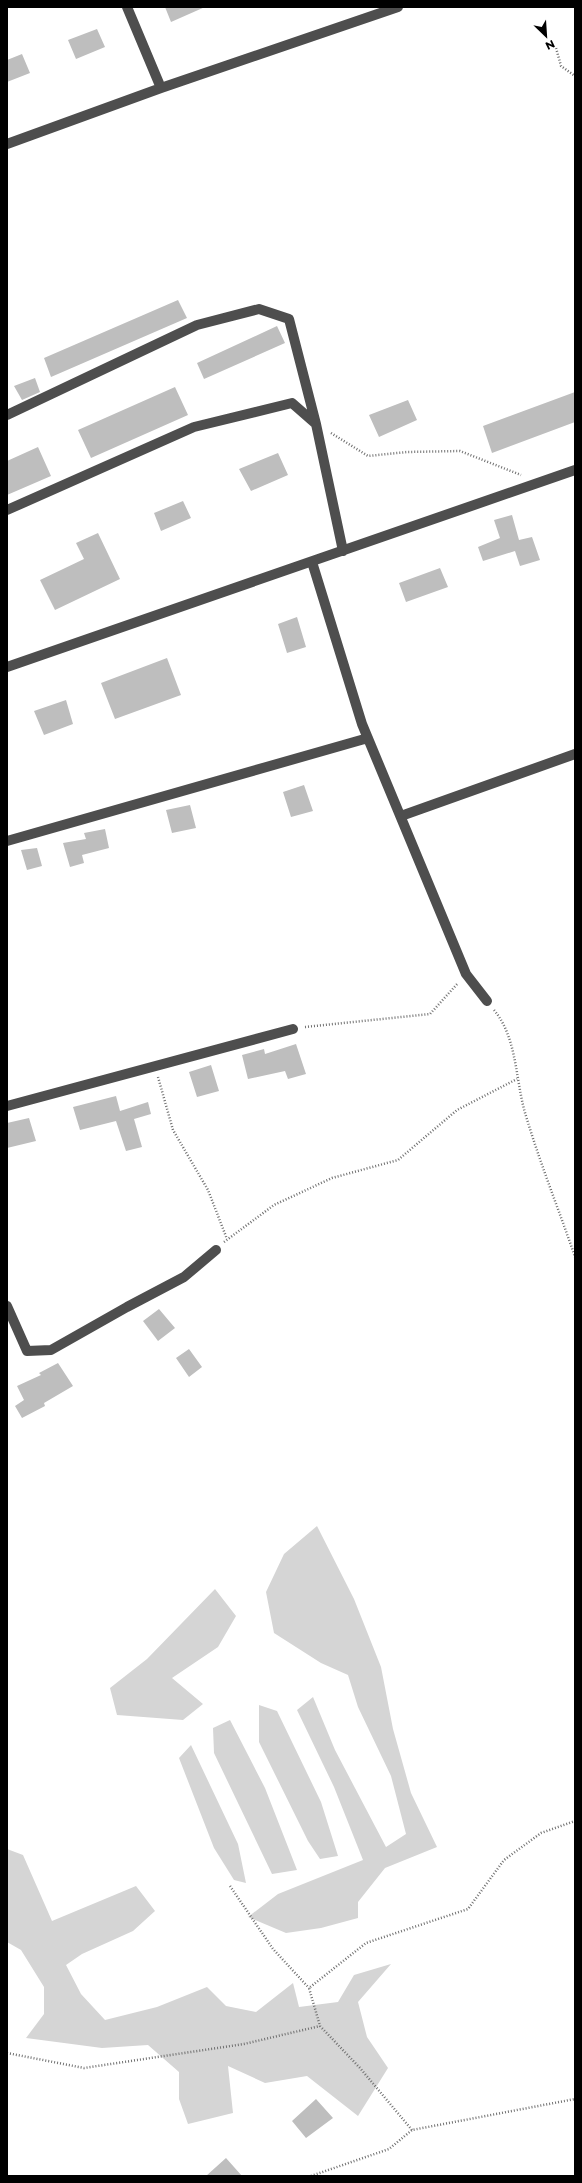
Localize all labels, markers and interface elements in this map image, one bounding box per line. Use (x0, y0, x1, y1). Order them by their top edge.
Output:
north arrow (526, 16, 566, 56)
text: N (543, 37, 557, 53)

